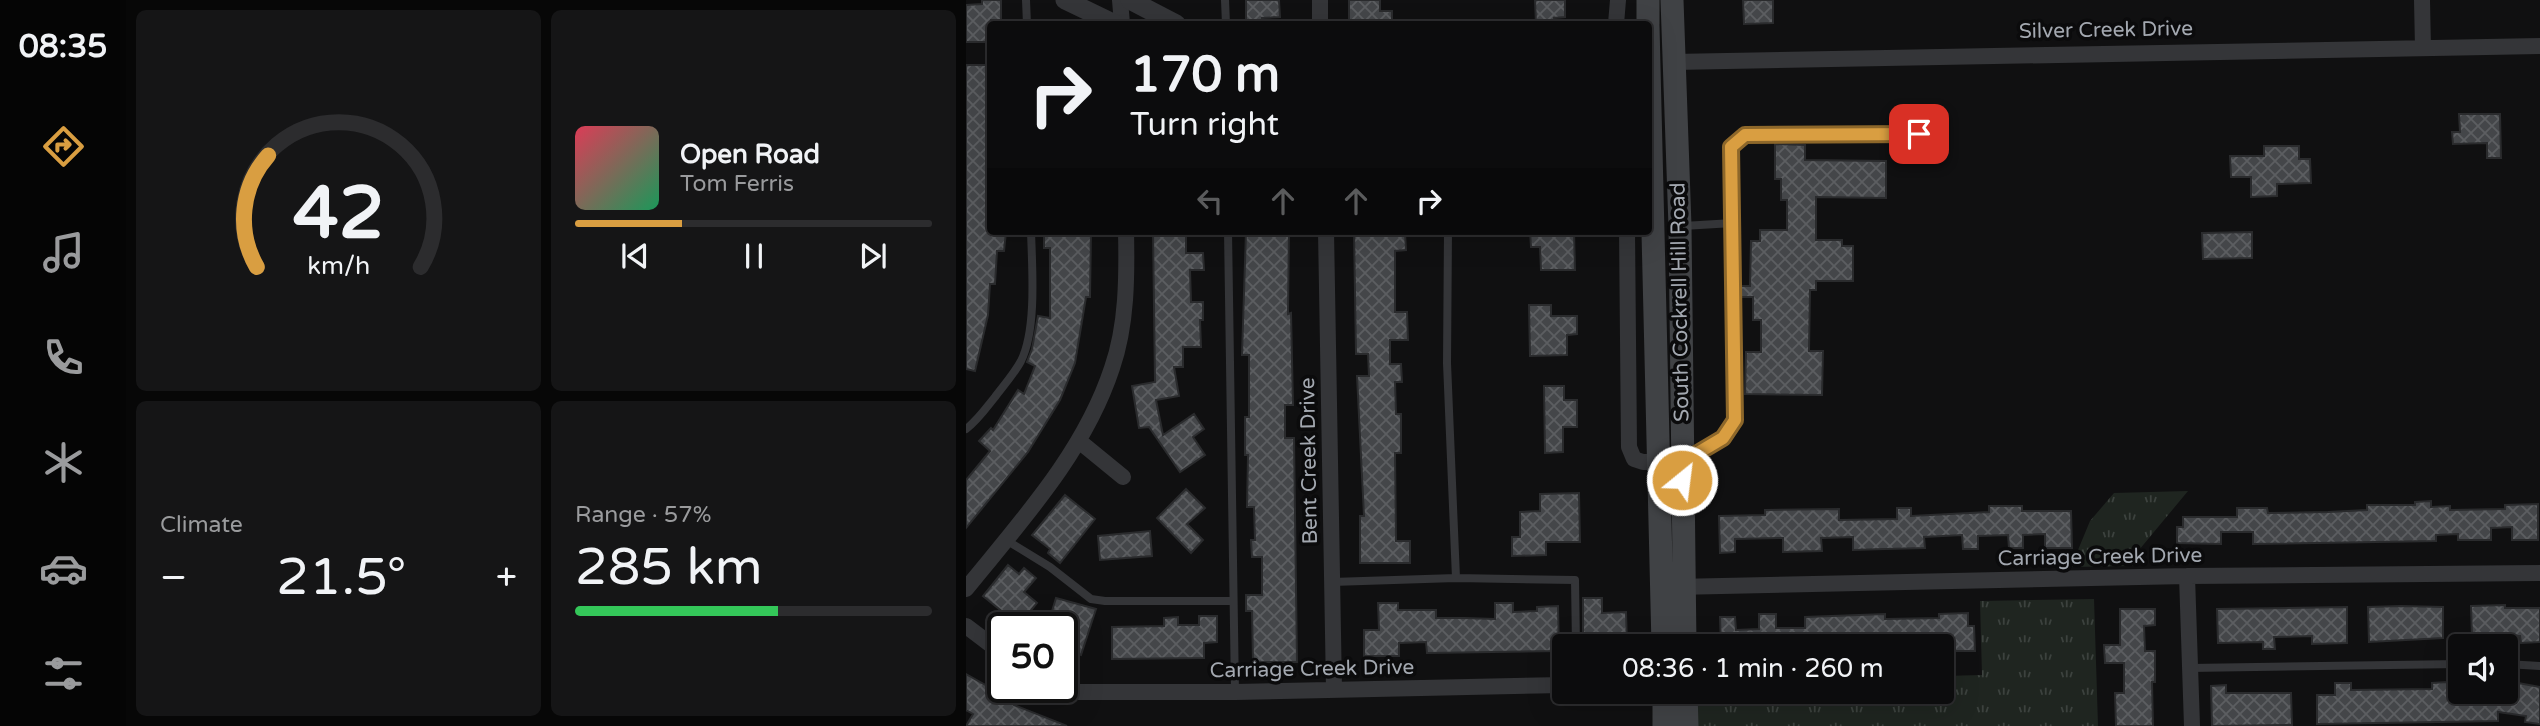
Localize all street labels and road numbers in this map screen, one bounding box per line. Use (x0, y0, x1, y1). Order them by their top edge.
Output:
street label: Silver Creek Drive (2019, 16, 2193, 44)
street label: South Cockrell Hill Road (1665, 182, 1695, 422)
street label: Bent Creek Drive (1295, 377, 1323, 545)
street label: Carriage Creek Drive (1997, 543, 2203, 571)
street label: Carriage Creek Drive (1209, 655, 1415, 683)

